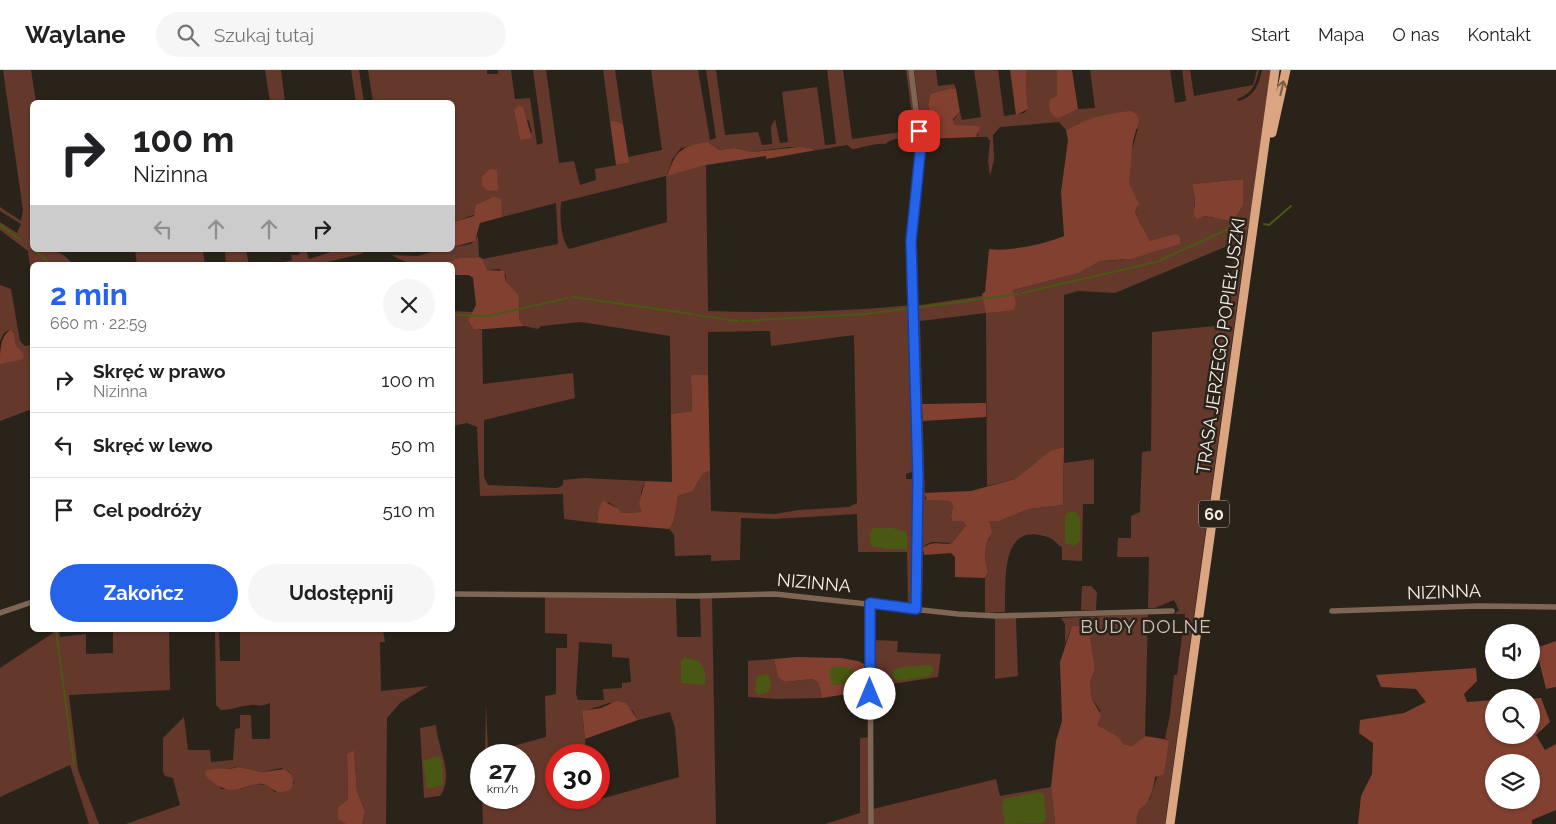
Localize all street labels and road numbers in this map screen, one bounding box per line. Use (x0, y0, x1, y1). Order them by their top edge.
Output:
street label: TRASA JERZEGO POPIEŁUSZKI (1192, 216, 1249, 475)
road number: 60 (1199, 500, 1229, 528)
street label: NIZINNA (776, 569, 852, 596)
street label: NIZINNA (1407, 580, 1481, 603)

